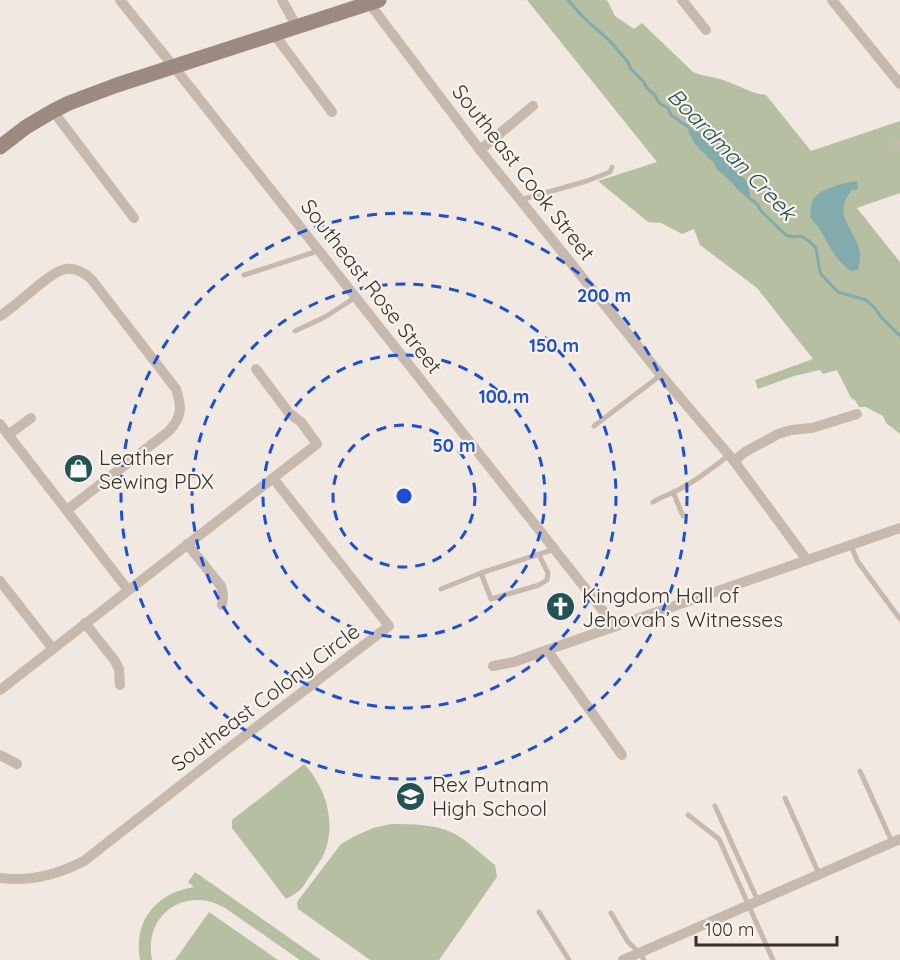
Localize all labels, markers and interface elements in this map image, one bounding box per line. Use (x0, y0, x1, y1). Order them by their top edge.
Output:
street label: Southeast Cook Street (447, 79, 601, 265)
water label: Boardman Creek (662, 82, 804, 228)
street label: Southeast Rose Street (296, 194, 448, 378)
text: 200 m (577, 284, 631, 307)
text: 150 m (529, 334, 579, 357)
text: 100 m (479, 385, 529, 408)
text: 50 m (432, 434, 476, 457)
place label: Leather Sewing PDX (99, 444, 214, 494)
shop icon: Leather Sewing PDX (62, 453, 94, 485)
centre of rings (394, 486, 414, 506)
place label: Kingdom Hall of Jehovah’s Witnesses (582, 582, 783, 632)
church icon: Kingdom Hall of Jehovah’s Witnesses (545, 591, 577, 623)
street label: Southeast Colony Circle (166, 618, 364, 776)
place label: Rex Putnam High School (432, 771, 549, 821)
school or university icon: Rex Putnam High School (395, 780, 427, 812)
scale bar (696, 909, 837, 947)
text: 100 m (705, 918, 754, 941)

